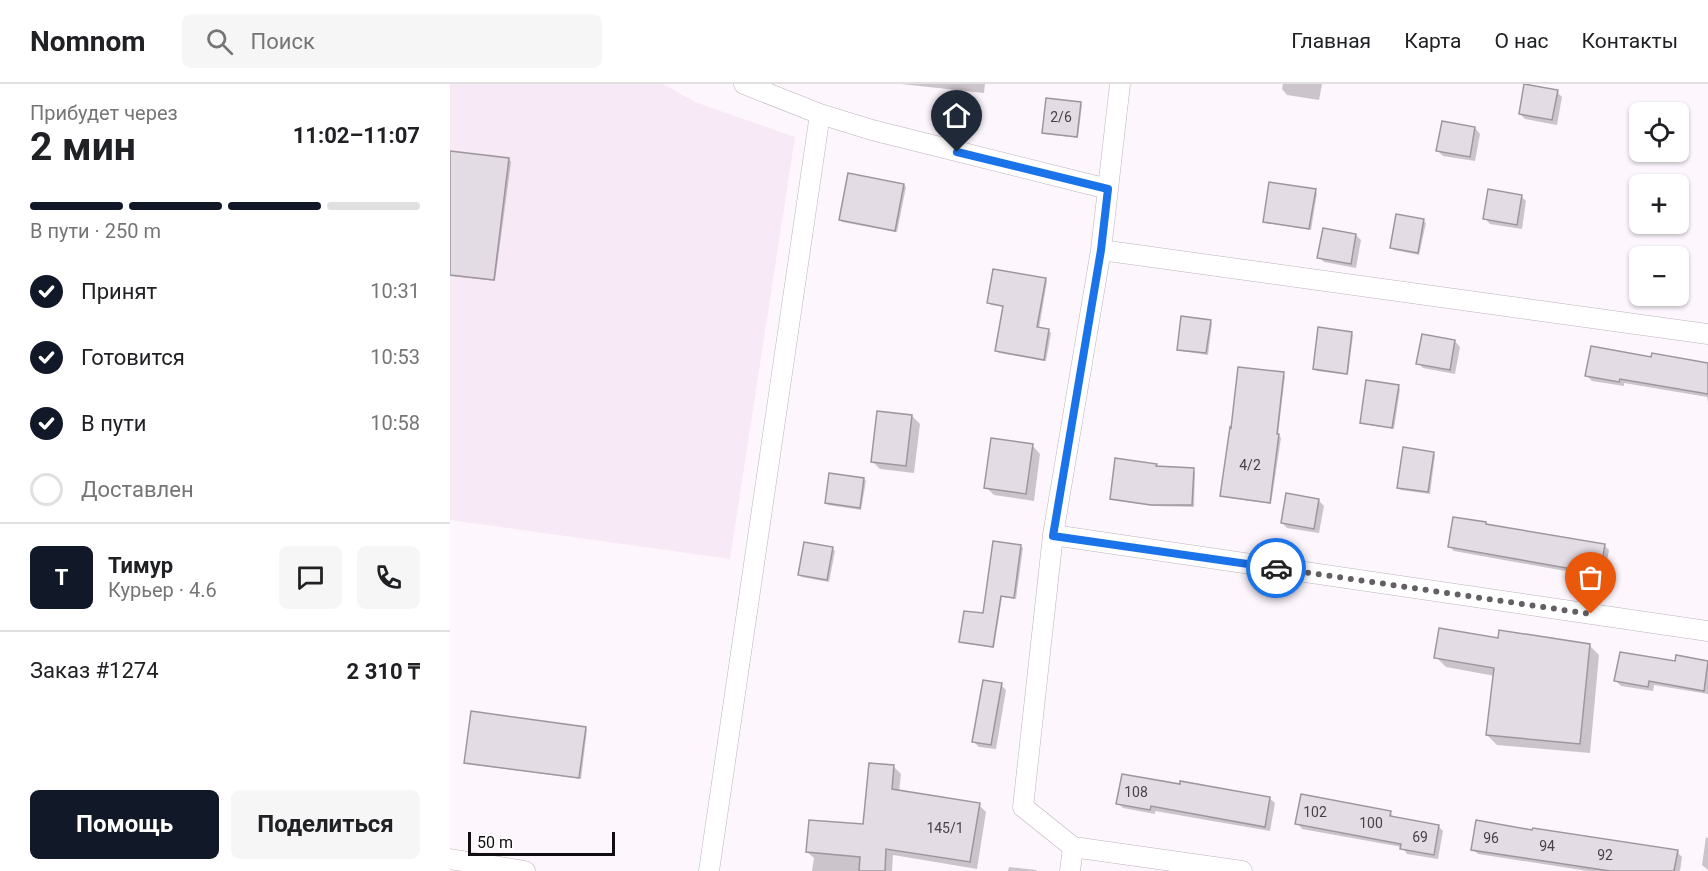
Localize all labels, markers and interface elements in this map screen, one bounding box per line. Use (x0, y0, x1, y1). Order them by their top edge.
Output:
search box (182, 14, 602, 68)
text: Nomnom (30, 25, 146, 58)
icon: search (203, 25, 236, 58)
text: Поиск (251, 29, 315, 54)
text: Главная (1291, 29, 1371, 53)
text: Карта (1404, 29, 1461, 53)
text: О нас (1494, 29, 1549, 53)
text: Контакты (1582, 29, 1678, 53)
pin (931, 90, 982, 152)
icon: home (940, 99, 973, 132)
text: Прибудет через (30, 101, 178, 125)
map controls (1629, 102, 1689, 306)
button: locate (1629, 102, 1689, 162)
house number: 2/6 (1050, 109, 1072, 125)
text: 11:02–11:07 (293, 123, 420, 148)
text: 2 мин (30, 124, 136, 170)
button: + (1629, 174, 1689, 234)
text: В пути · 250 m (30, 219, 161, 243)
button: − (1629, 246, 1689, 306)
icon: check (30, 275, 63, 308)
text: Принят (81, 279, 157, 304)
text: 10:31 (370, 279, 420, 303)
icon: check (30, 341, 63, 374)
text: Готовится (81, 345, 185, 370)
text: 10:53 (370, 345, 420, 369)
icon: check (30, 407, 63, 440)
text: В пути (81, 411, 147, 436)
text: 10:58 (370, 411, 420, 435)
house number: 4/2 (1239, 457, 1261, 473)
text: Доставлен (81, 477, 194, 502)
courier (1246, 538, 1306, 598)
button: chat (279, 546, 342, 609)
button: phone (357, 546, 420, 609)
icon: car (1260, 552, 1293, 585)
pin (1565, 552, 1616, 614)
text: Тимур (108, 553, 173, 578)
icon: bag (1574, 561, 1607, 594)
text: Т (55, 565, 68, 590)
text: Курьер · 4.6 (108, 578, 217, 602)
text: Заказ #1274 (30, 658, 159, 683)
text: 2 310 ₸ (347, 659, 420, 684)
house number: 108 (1124, 784, 1148, 800)
button: Помощь (30, 790, 219, 859)
button: Поделиться (231, 790, 420, 859)
house number: 102 (1303, 804, 1327, 820)
house number: 100 (1359, 815, 1383, 831)
house number: 145/1 (926, 820, 964, 836)
scale bar (468, 829, 615, 856)
house number: 69 (1412, 829, 1428, 845)
house number: 96 (1483, 830, 1499, 846)
text: 50 m (477, 833, 513, 852)
house number: 94 (1539, 838, 1555, 854)
house number: 92 (1597, 847, 1613, 863)

